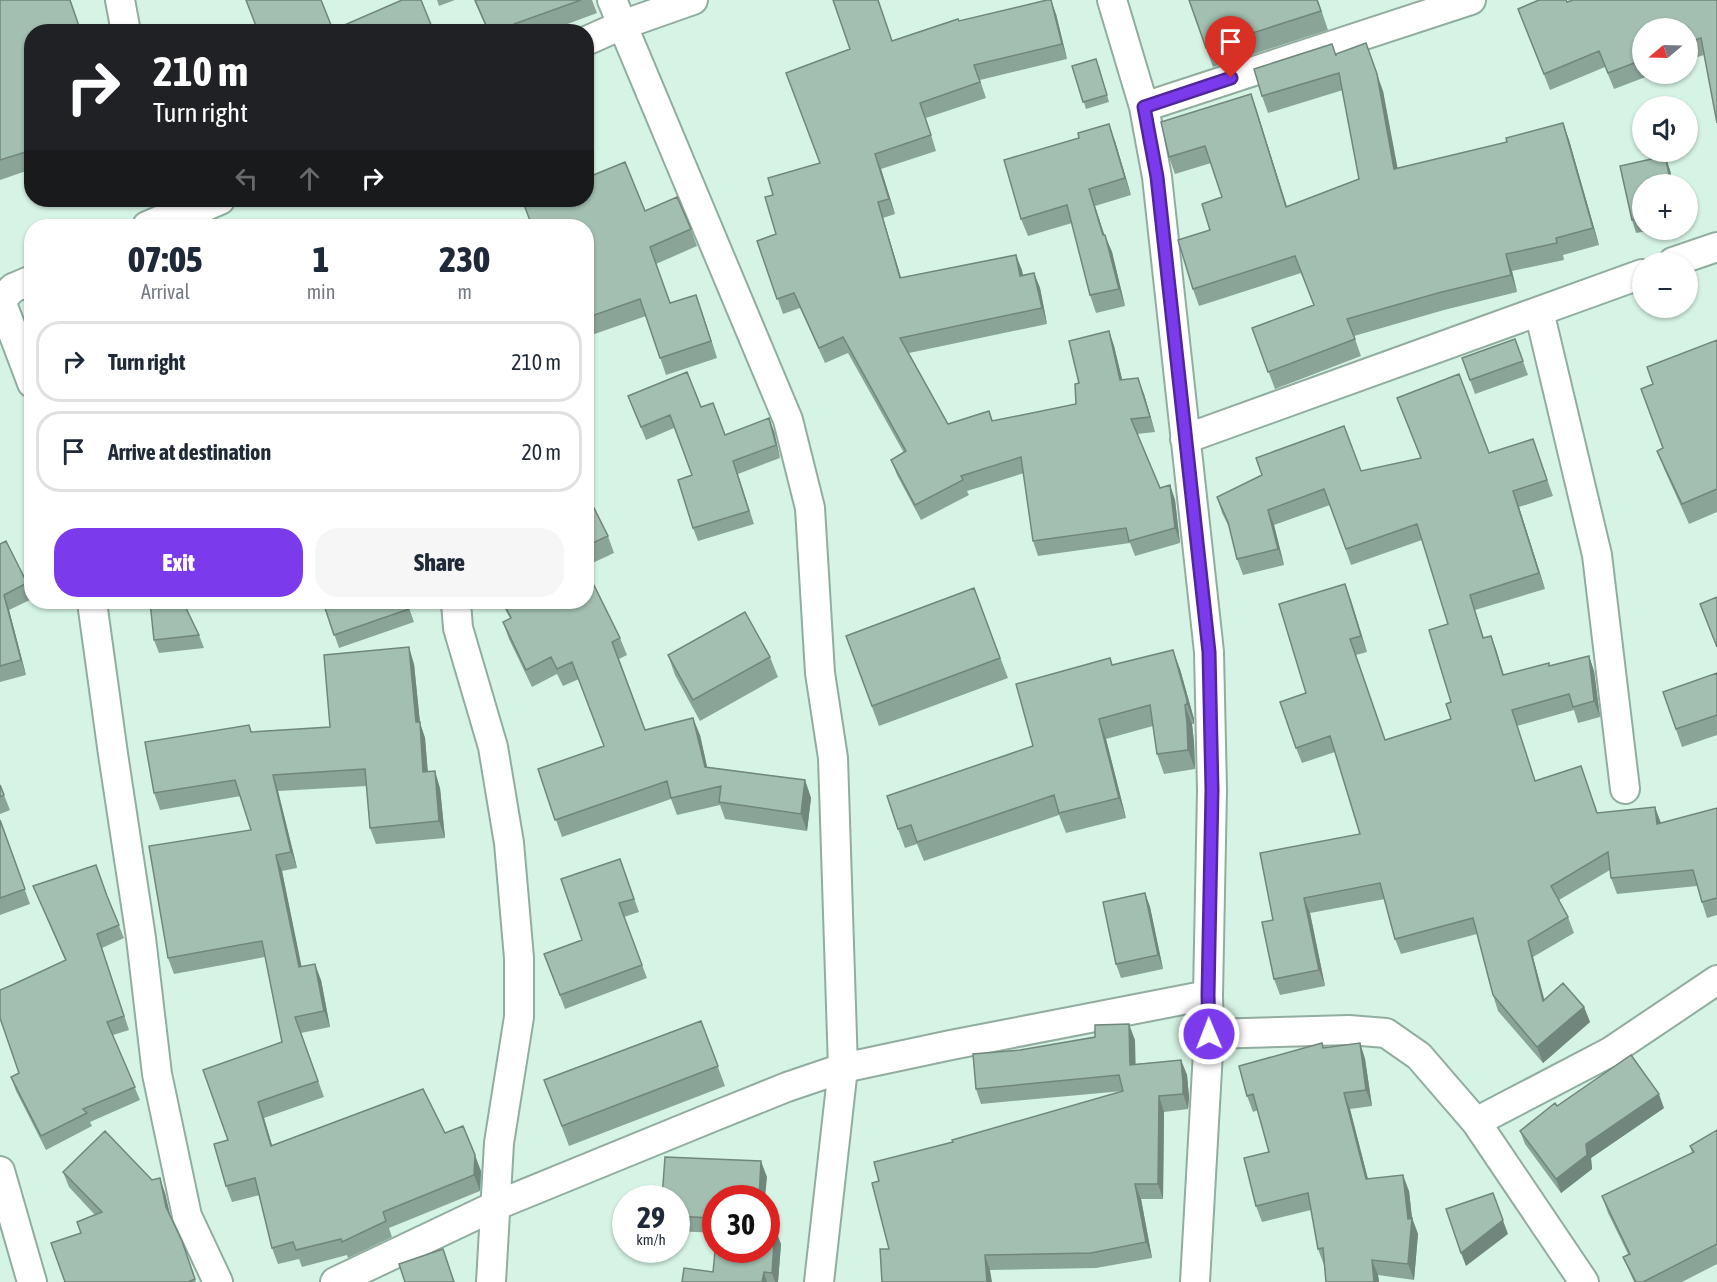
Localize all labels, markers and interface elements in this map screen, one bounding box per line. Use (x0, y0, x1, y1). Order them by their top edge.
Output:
pin (1205, 16, 1256, 78)
north arrow (1632, 18, 1698, 84)
map controls (1632, 18, 1698, 318)
icon: arrive (1214, 25, 1247, 58)
text: 210 m (153, 47, 248, 95)
icon: right (54, 48, 132, 126)
button: sound (1632, 96, 1698, 162)
text: Turn right (153, 97, 248, 128)
icon: left (230, 162, 263, 195)
icon: ahead (293, 162, 326, 195)
icon: right (356, 162, 389, 195)
button: + (1632, 174, 1698, 240)
text: 07:05 (128, 238, 203, 280)
text: 1 (313, 238, 329, 280)
text: 230 (439, 238, 490, 280)
button: − (1632, 252, 1698, 318)
text: Arrival (141, 280, 190, 303)
text: min (307, 280, 335, 303)
text: m (457, 280, 472, 303)
icon: right (57, 345, 90, 378)
text: Turn right (108, 349, 185, 375)
text: 210 m (511, 349, 561, 375)
icon: arrive (57, 435, 90, 468)
text: Arrive at destination (108, 439, 271, 465)
text: 20 m (521, 439, 561, 465)
button: Exit (54, 528, 303, 597)
button: Share (315, 528, 564, 597)
position arrow (1177, 1002, 1241, 1066)
speed limit sign: 30 (702, 1185, 780, 1263)
text: 29 (637, 1200, 665, 1234)
text: km/h (636, 1231, 666, 1248)

